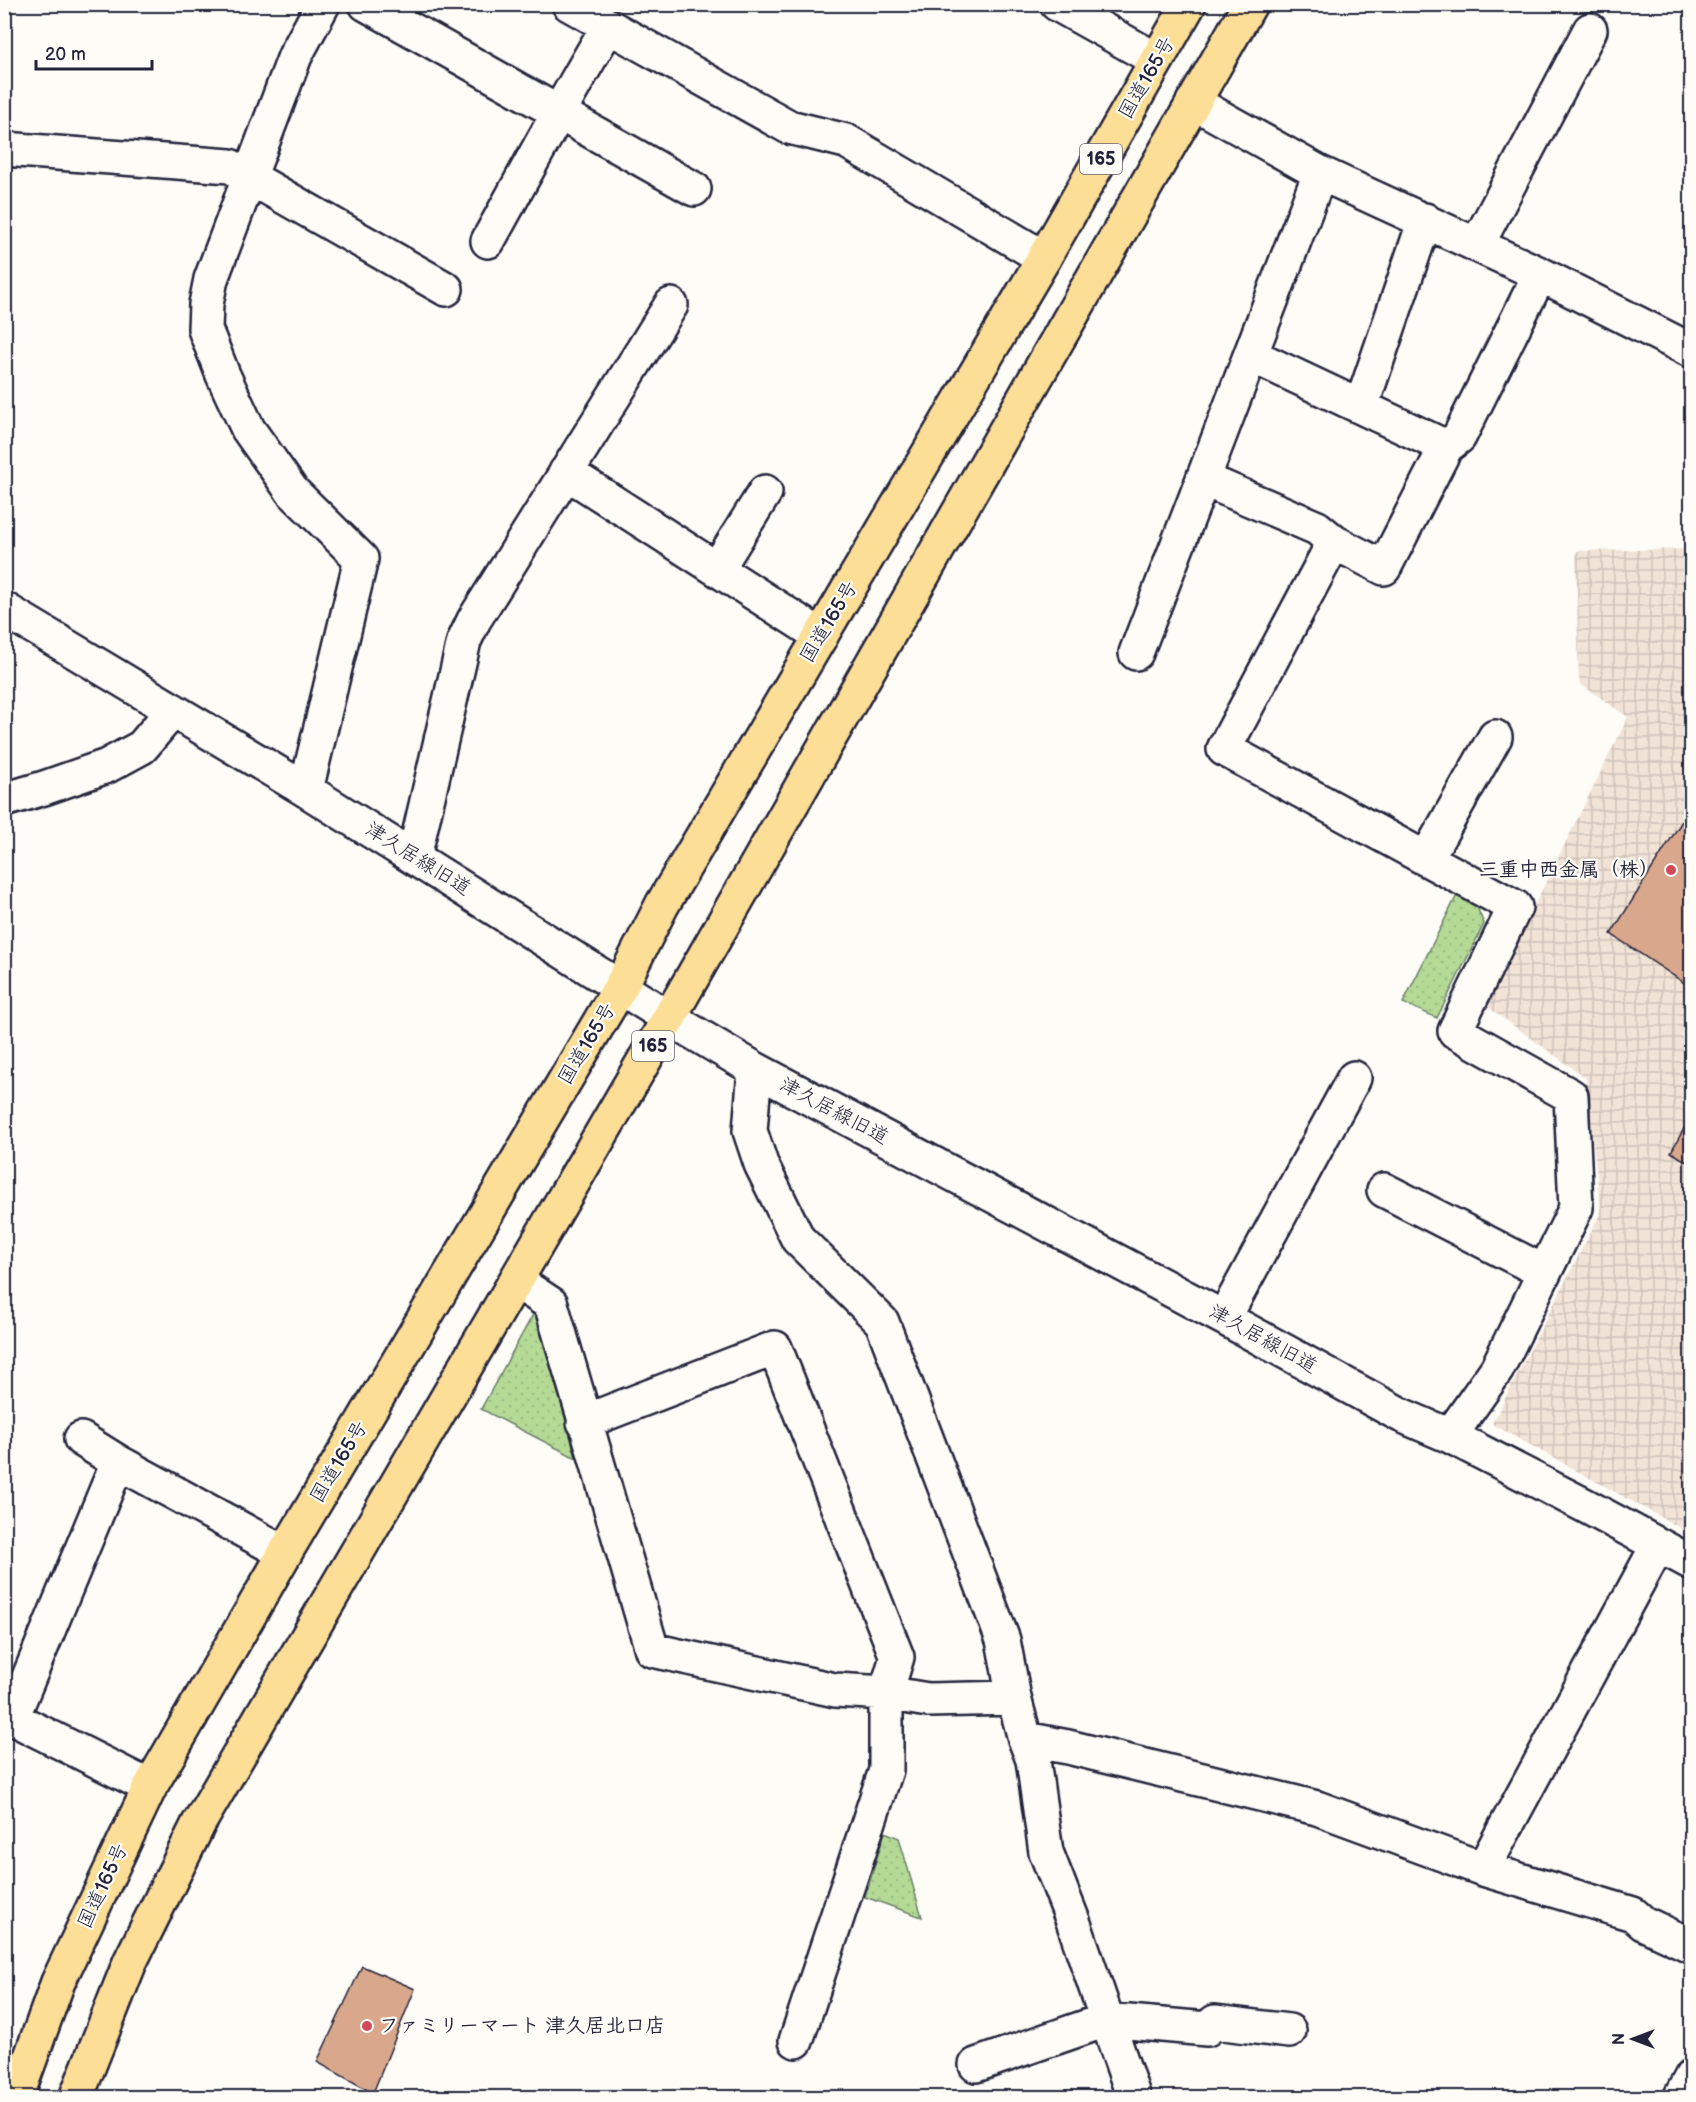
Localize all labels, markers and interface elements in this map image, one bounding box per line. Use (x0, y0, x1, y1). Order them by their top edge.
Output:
street label: 国道165号 (1114, 32, 1180, 124)
scale bar (36, 33, 152, 71)
text: 20 m (45, 44, 86, 65)
road number: 165 (1080, 144, 1122, 174)
street label: 国道165号 (795, 577, 863, 667)
street label: 津久居線旧道 (361, 817, 475, 901)
place label: 三重中西金属（株） (1479, 858, 1659, 882)
marker: 三重中西金属（株） (1664, 863, 1678, 877)
street label: 国道165号 (553, 999, 621, 1089)
road number: 165 (632, 1031, 674, 1061)
street label: 津久居線旧道 (775, 1072, 893, 1150)
street label: 津久居線旧道 (1205, 1299, 1321, 1379)
street label: 国道165号 (305, 1417, 373, 1507)
street label: 国道165号 (73, 1840, 133, 1932)
north arrow (1603, 2009, 1663, 2069)
place label: ファミリーマート 津久居北口店 (379, 2014, 665, 2038)
marker: ファミリーマート 津久居北口店 (360, 2019, 374, 2033)
text: N (1610, 2033, 1629, 2045)

